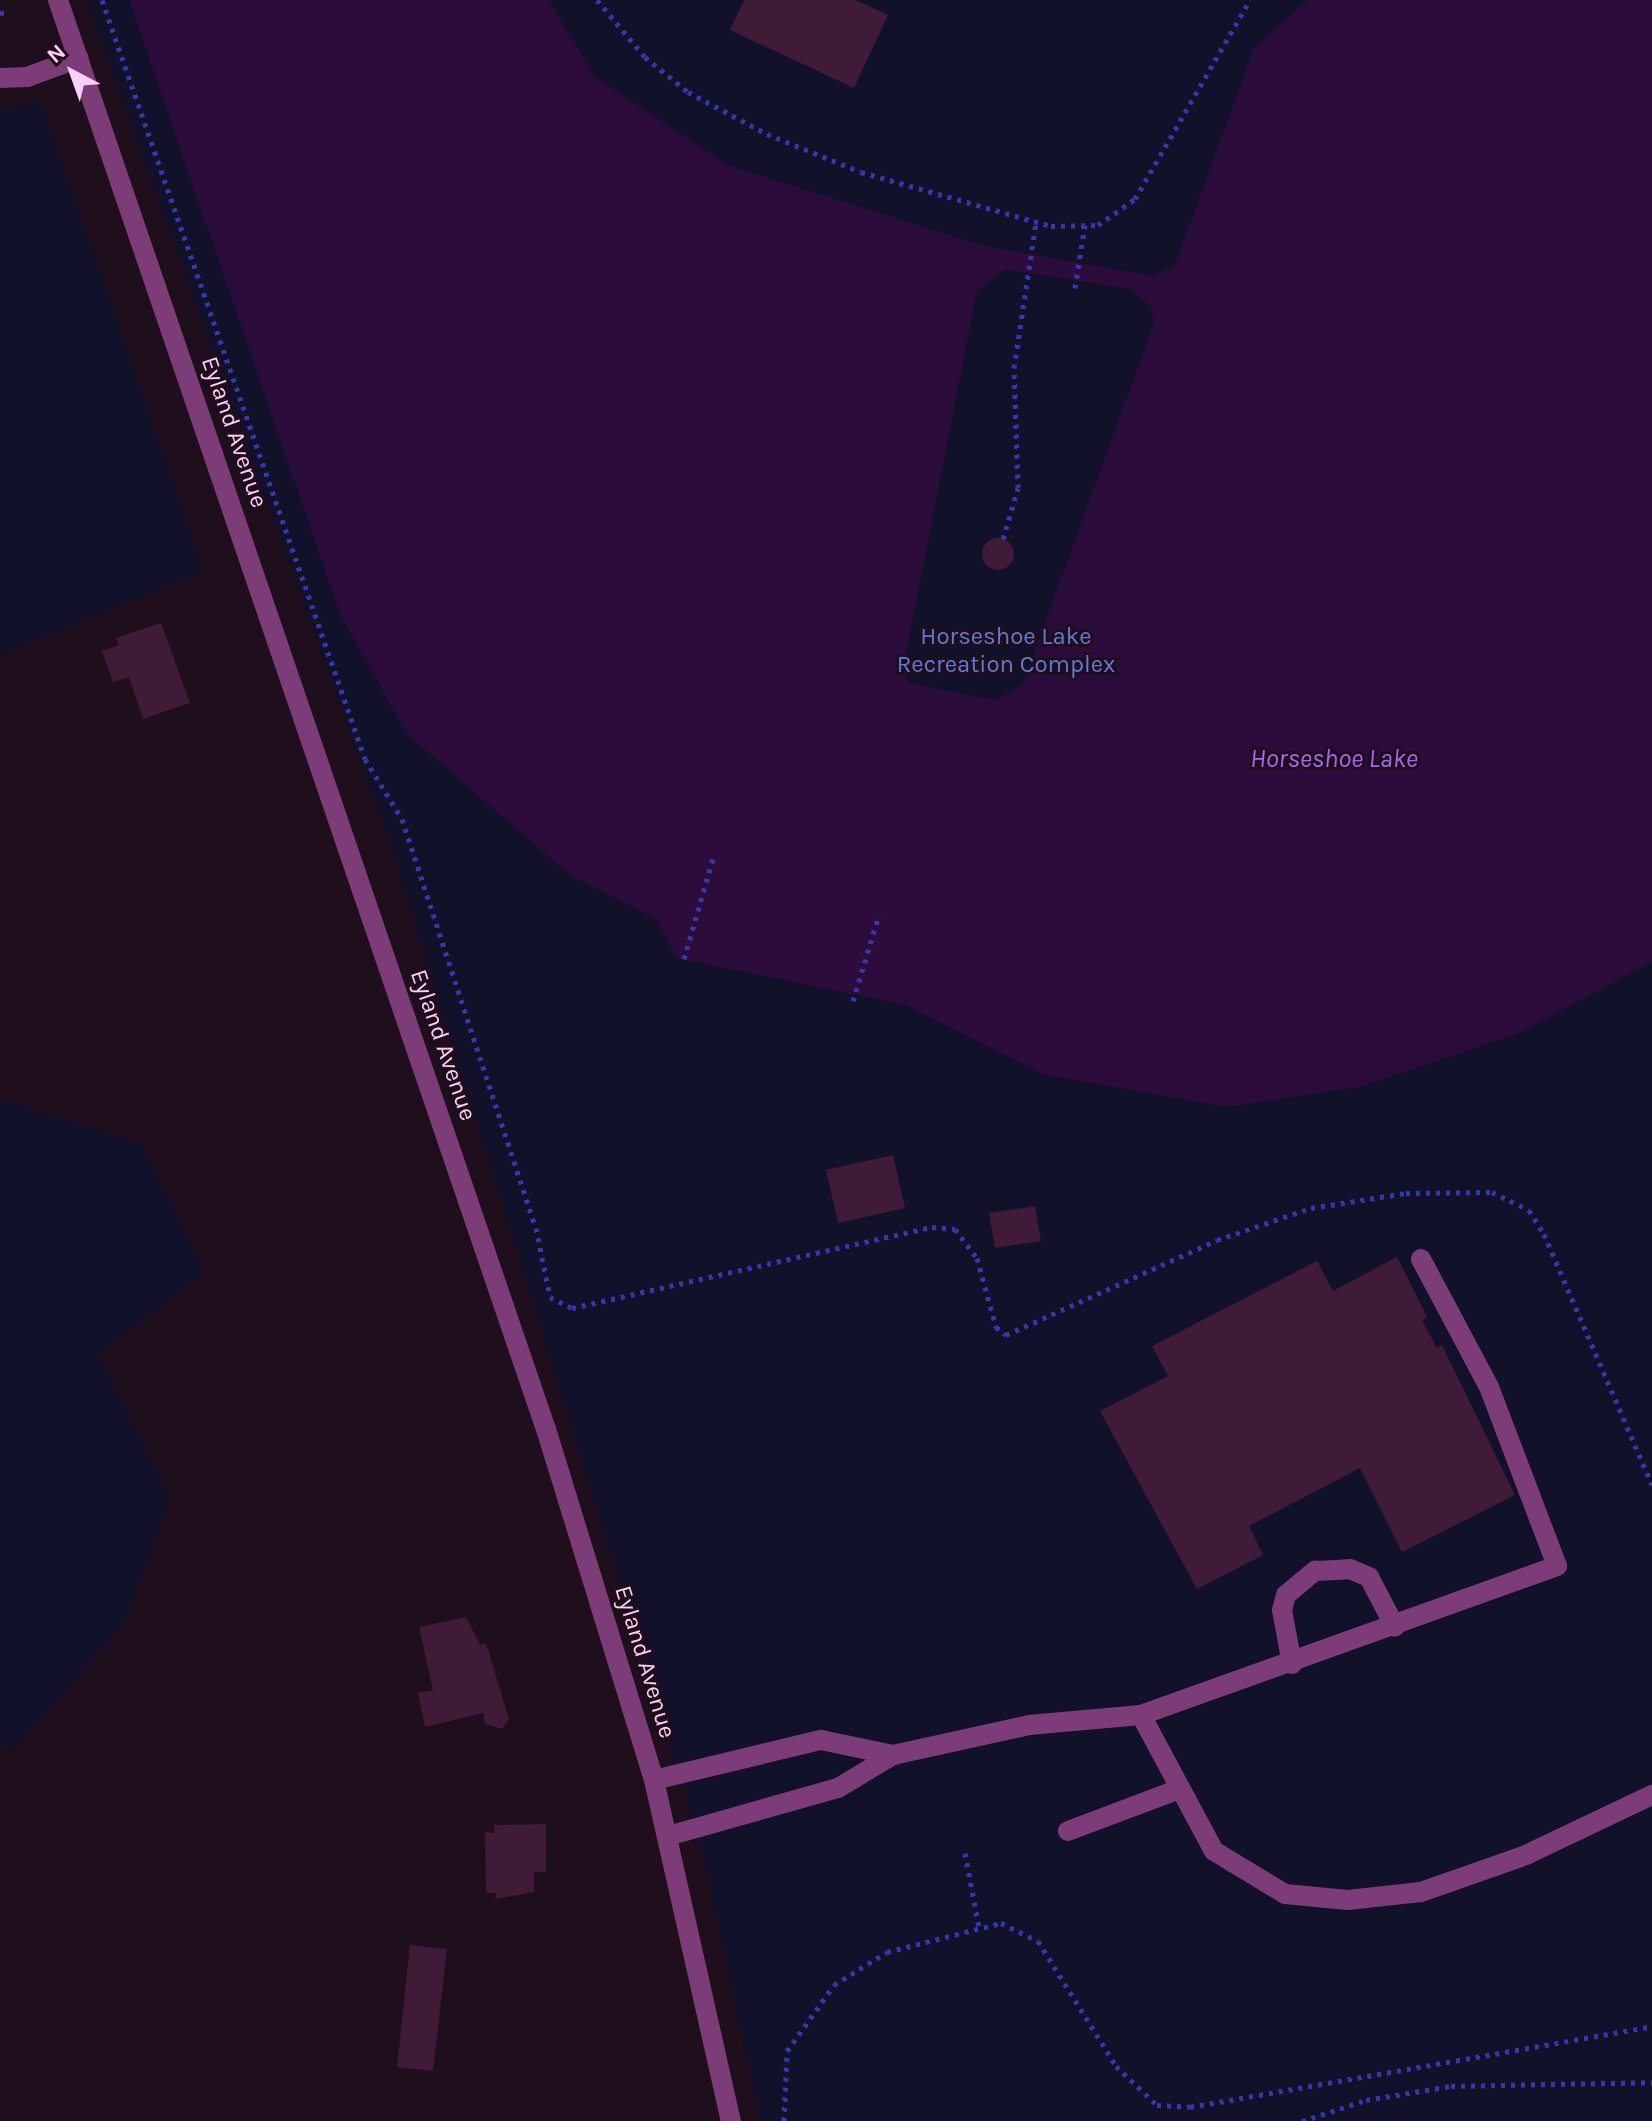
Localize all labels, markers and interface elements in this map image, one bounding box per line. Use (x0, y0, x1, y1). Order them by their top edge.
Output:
north arrow (32, 32, 112, 112)
text: N (42, 39, 71, 69)
street label: Eyland Avenue (195, 353, 273, 511)
park label: Horseshoe Lake Recreation Complex (897, 623, 1115, 679)
water label: Horseshoe Lake (1250, 743, 1418, 775)
street label: Eyland Avenue (404, 966, 482, 1124)
street label: Eyland Avenue (608, 1582, 682, 1742)

